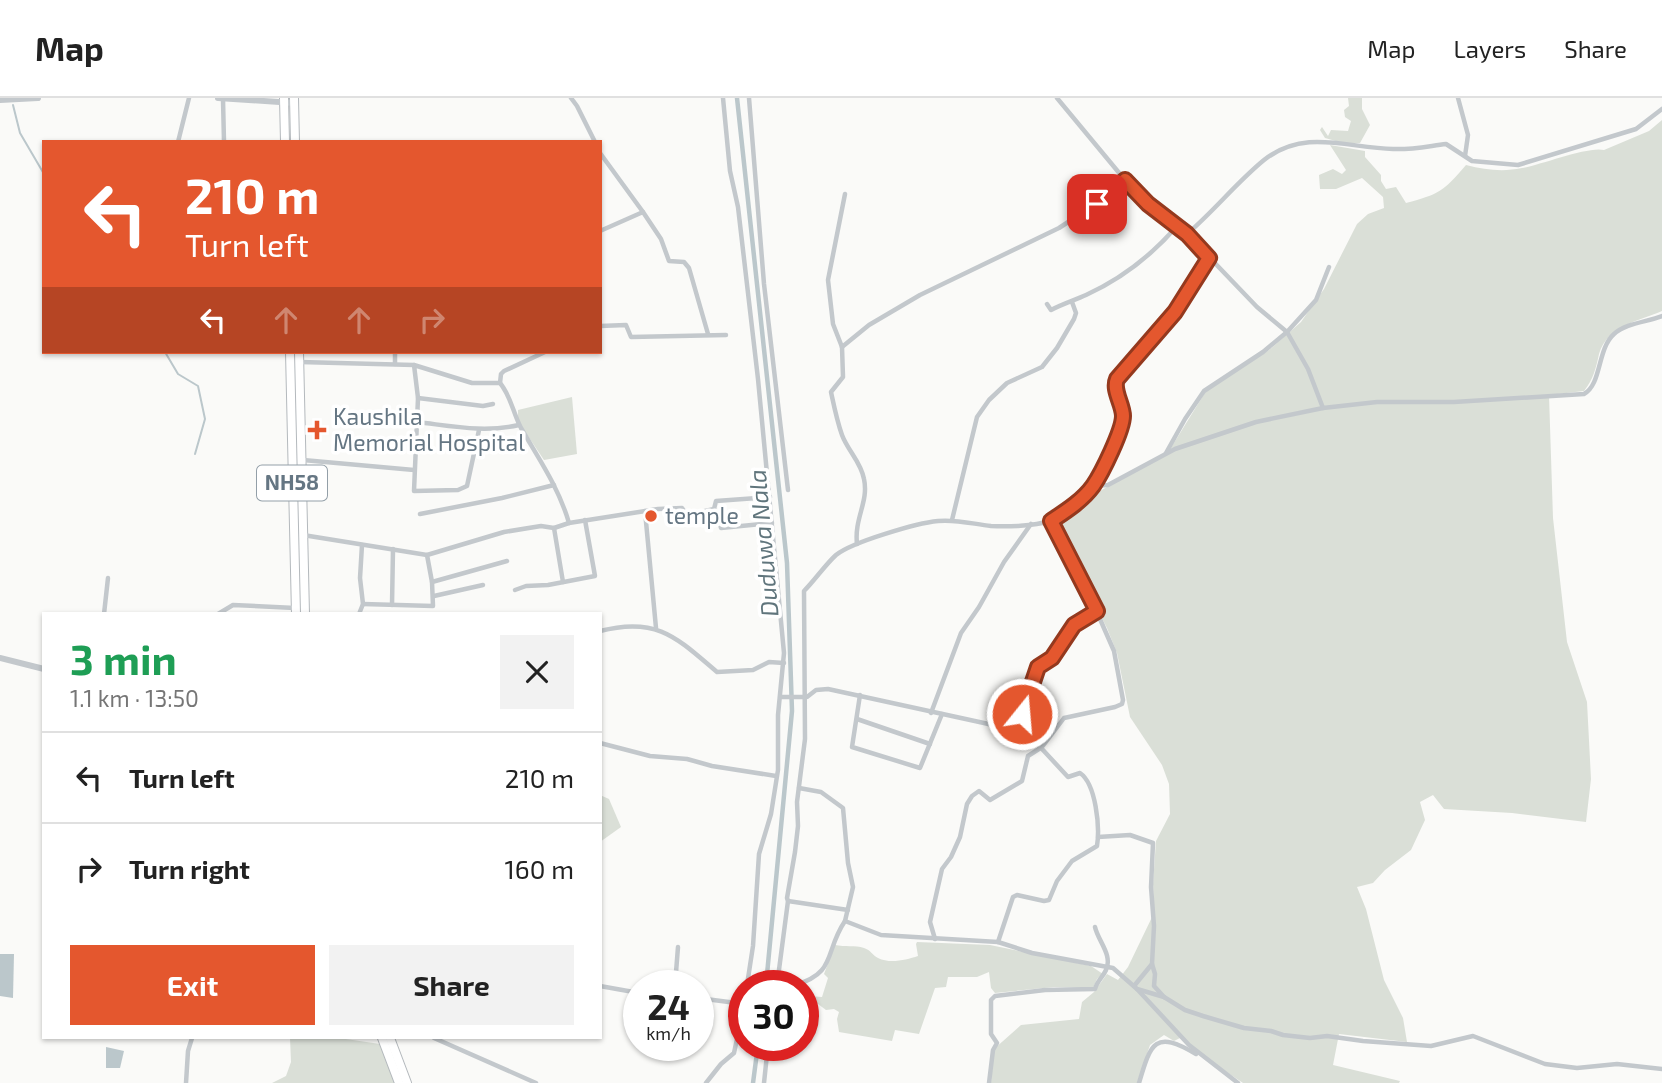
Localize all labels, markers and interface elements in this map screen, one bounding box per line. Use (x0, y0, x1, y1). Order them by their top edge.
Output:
text: Map (35, 28, 104, 68)
text: Map (1367, 34, 1415, 63)
text: Layers (1453, 34, 1526, 63)
text: Share (1564, 34, 1627, 63)
text: 210 m (185, 165, 319, 224)
icon: left (70, 168, 161, 259)
pin (1067, 174, 1127, 234)
icon: arrive (1078, 185, 1116, 223)
text: Turn left (185, 225, 309, 263)
icon: left (194, 301, 232, 339)
icon: ahead (267, 301, 305, 339)
icon: ahead (340, 301, 378, 339)
icon: right (413, 301, 451, 339)
place label: Kaushila Memorial Hospital (333, 402, 525, 456)
marker: Kaushila Memorial Hospital (307, 420, 327, 440)
road number: NH58 (257, 466, 327, 500)
water label: Duduwa Nala (742, 468, 783, 618)
place label: temple (665, 501, 739, 529)
marker: temple (643, 508, 659, 524)
text: 3 min (70, 633, 177, 683)
button: close (500, 635, 574, 709)
position arrow (985, 677, 1059, 751)
text: 1.1 km · 13:50 (70, 684, 199, 712)
icon: left (70, 759, 108, 797)
text: Turn left (129, 762, 235, 793)
text: 210 m (505, 762, 574, 793)
icon: right (70, 850, 108, 888)
text: Turn right (129, 853, 250, 884)
text: 160 m (505, 853, 574, 884)
button: Exit (70, 945, 315, 1025)
button: Share (329, 945, 574, 1025)
speed limit sign: 30 (728, 970, 819, 1061)
text: 24 (647, 985, 690, 1027)
text: km/h (646, 1022, 691, 1044)

